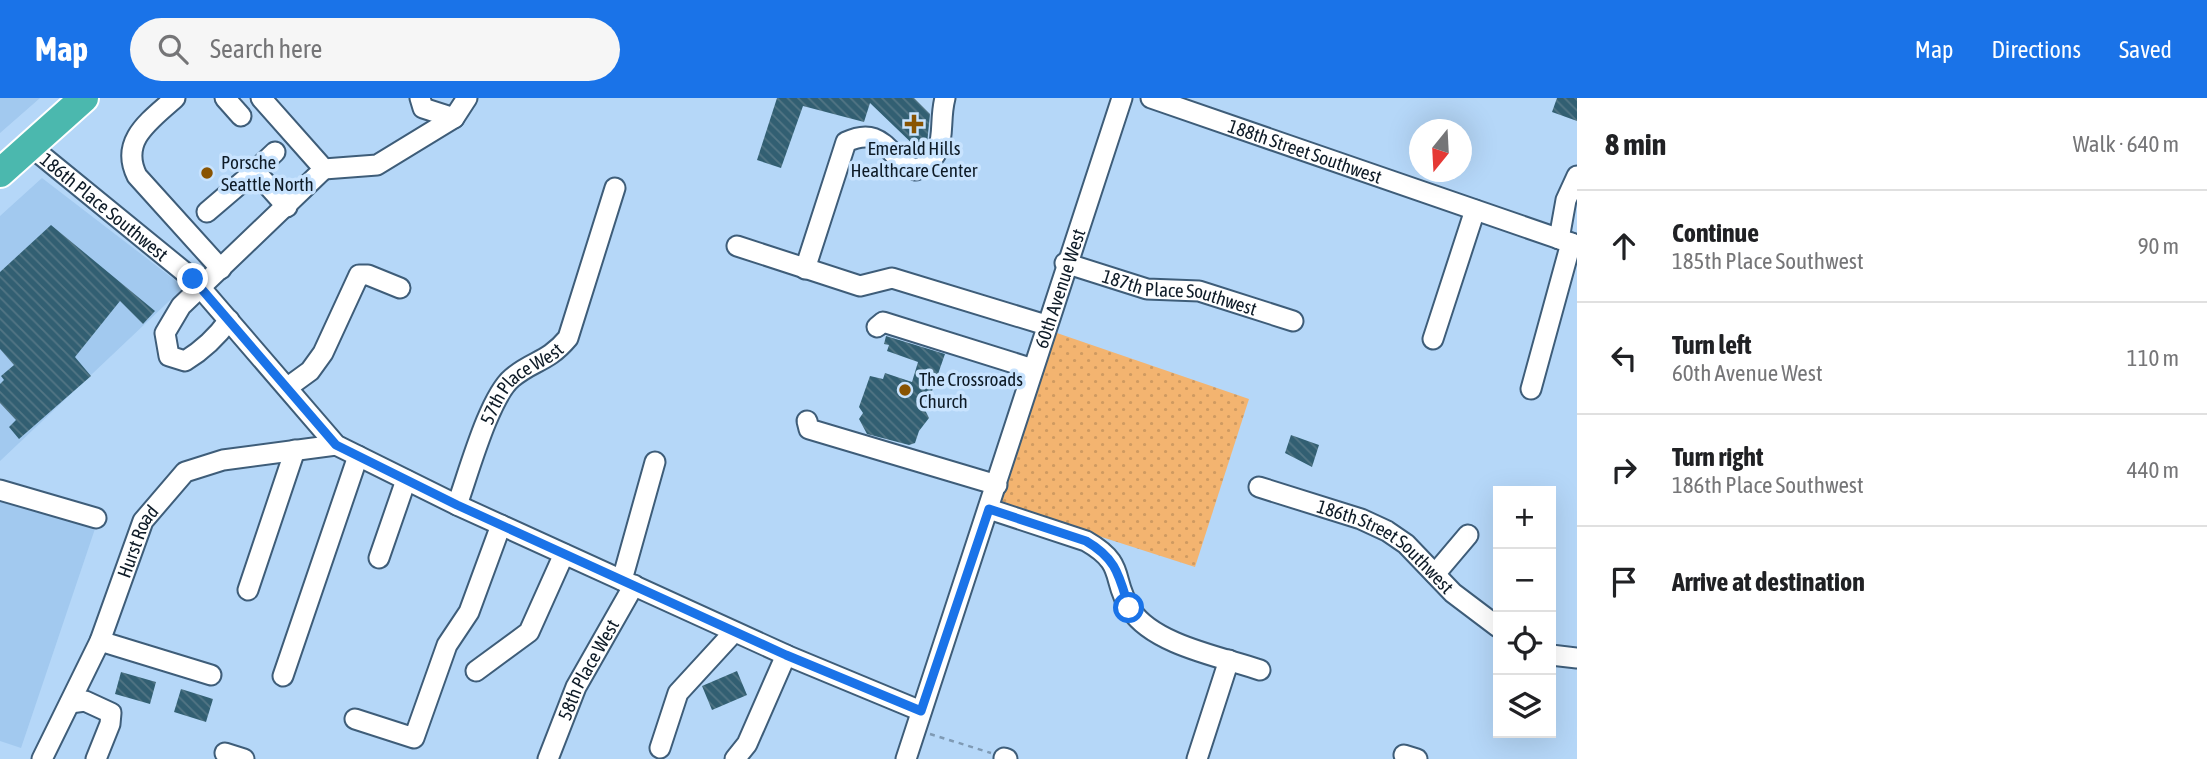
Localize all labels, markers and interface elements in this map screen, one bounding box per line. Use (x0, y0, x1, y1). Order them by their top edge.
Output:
search box (130, 18, 620, 81)
text: Map (35, 30, 88, 68)
icon: search (154, 30, 192, 68)
text: Search here (210, 34, 322, 64)
text: Map (1915, 36, 1953, 63)
text: Directions (1991, 36, 2081, 63)
text: Saved (2119, 36, 2172, 63)
marker: Emerald Hills Healthcare Center (904, 114, 924, 134)
street label: 188th Street Southwest (1225, 114, 1385, 188)
north arrow (1409, 119, 1472, 182)
text: 8 min (1605, 127, 1666, 161)
text: Walk · 640 m (2073, 131, 2179, 157)
place label: Emerald Hills Healthcare Center (851, 137, 978, 181)
street label: 186th Place Southwest (36, 148, 173, 265)
place label: Porsche Seattle North (221, 151, 314, 195)
marker: Porsche Seattle North (199, 165, 215, 181)
text: Continue (1672, 218, 1759, 248)
street label: 60th Avenue West (1030, 226, 1090, 351)
icon: ahead (1605, 227, 1643, 265)
text: 90 m (2138, 233, 2179, 259)
text: 185th Place Southwest (1672, 248, 1864, 274)
route end (177, 263, 208, 294)
street label: 187th Place Southwest (1100, 265, 1260, 320)
text: Turn left (1672, 330, 1752, 360)
street label: 57th Place West (475, 338, 568, 427)
icon: left (1605, 339, 1643, 377)
text: 110 m (2127, 345, 2179, 371)
text: 60th Avenue West (1672, 360, 1823, 386)
place label: The Crossroads Church (919, 368, 1023, 412)
marker: The Crossroads Church (897, 382, 913, 398)
text: Turn right (1672, 442, 1763, 472)
icon: right (1605, 451, 1643, 489)
text: 440 m (2127, 457, 2179, 483)
text: 186th Place Southwest (1672, 472, 1864, 498)
map controls (1493, 486, 1556, 738)
button: + (1493, 486, 1556, 549)
street label: 186th Street Southwest (1314, 495, 1458, 598)
street label: Hurst Road (113, 501, 163, 581)
button: − (1493, 549, 1556, 612)
icon: arrive (1605, 563, 1643, 601)
text: Arrive at destination (1672, 567, 1865, 597)
route start (1113, 592, 1144, 623)
button: locate (1493, 612, 1556, 675)
street label: 58th Place West (553, 615, 623, 723)
button: layers (1493, 675, 1556, 738)

